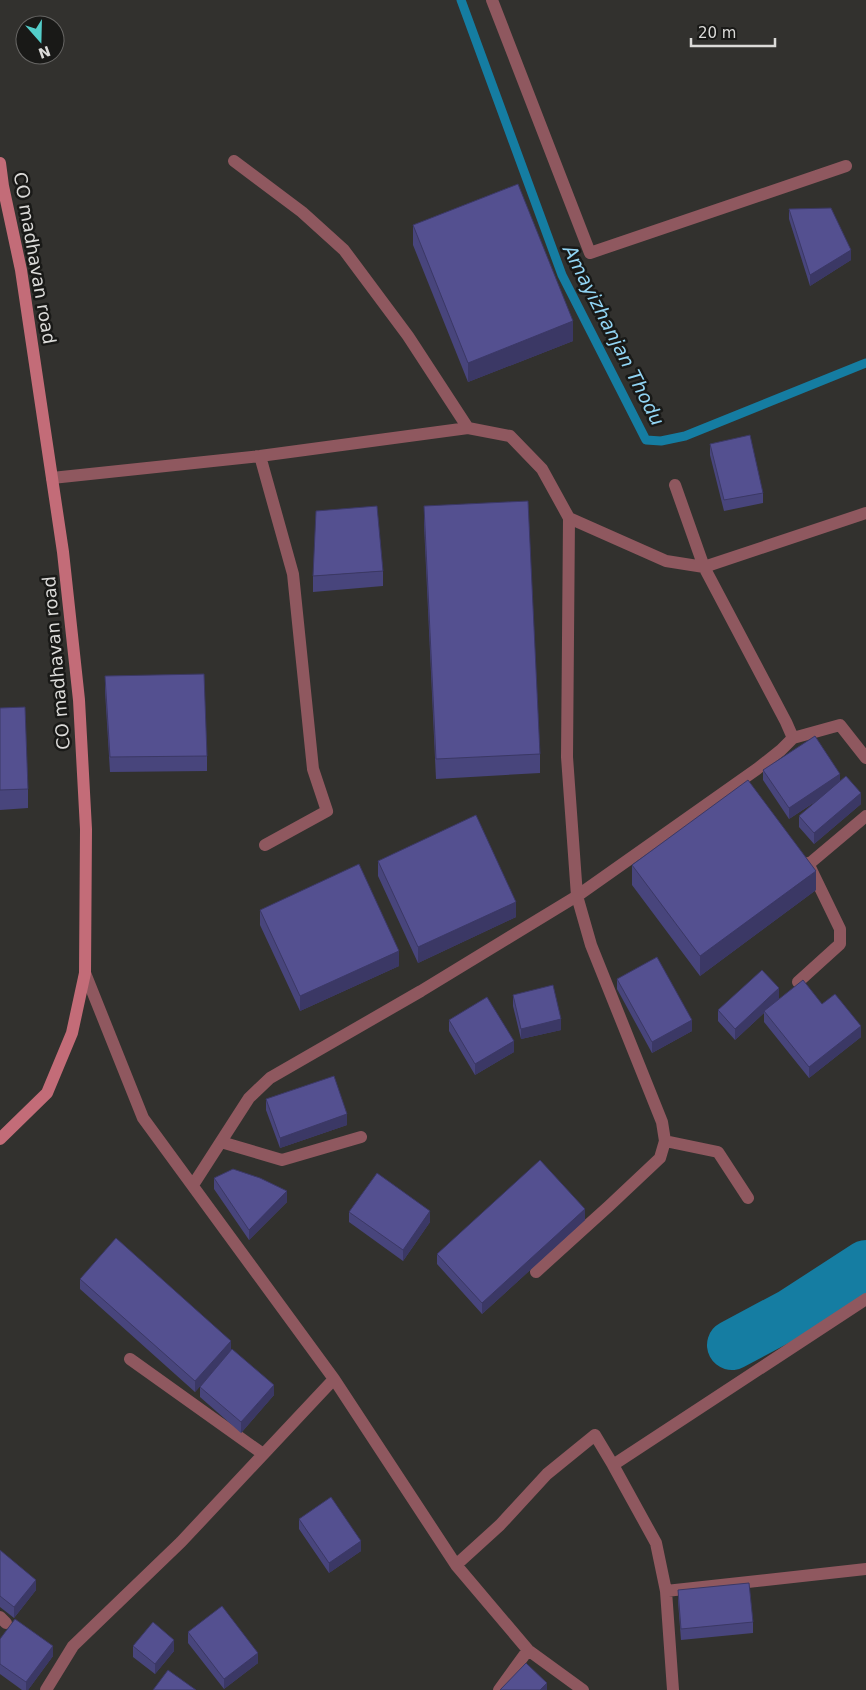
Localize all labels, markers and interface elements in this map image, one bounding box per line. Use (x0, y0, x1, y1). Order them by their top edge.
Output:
north arrow (15, 15, 65, 65)
scale bar (691, 15, 775, 47)
text: 20 m (698, 24, 736, 42)
text: N (36, 43, 53, 62)
street label: CO madhavan road (10, 170, 60, 346)
water label: Amayizhanjan Thodu (558, 239, 669, 429)
street label: CO madhavan road (38, 575, 74, 751)

